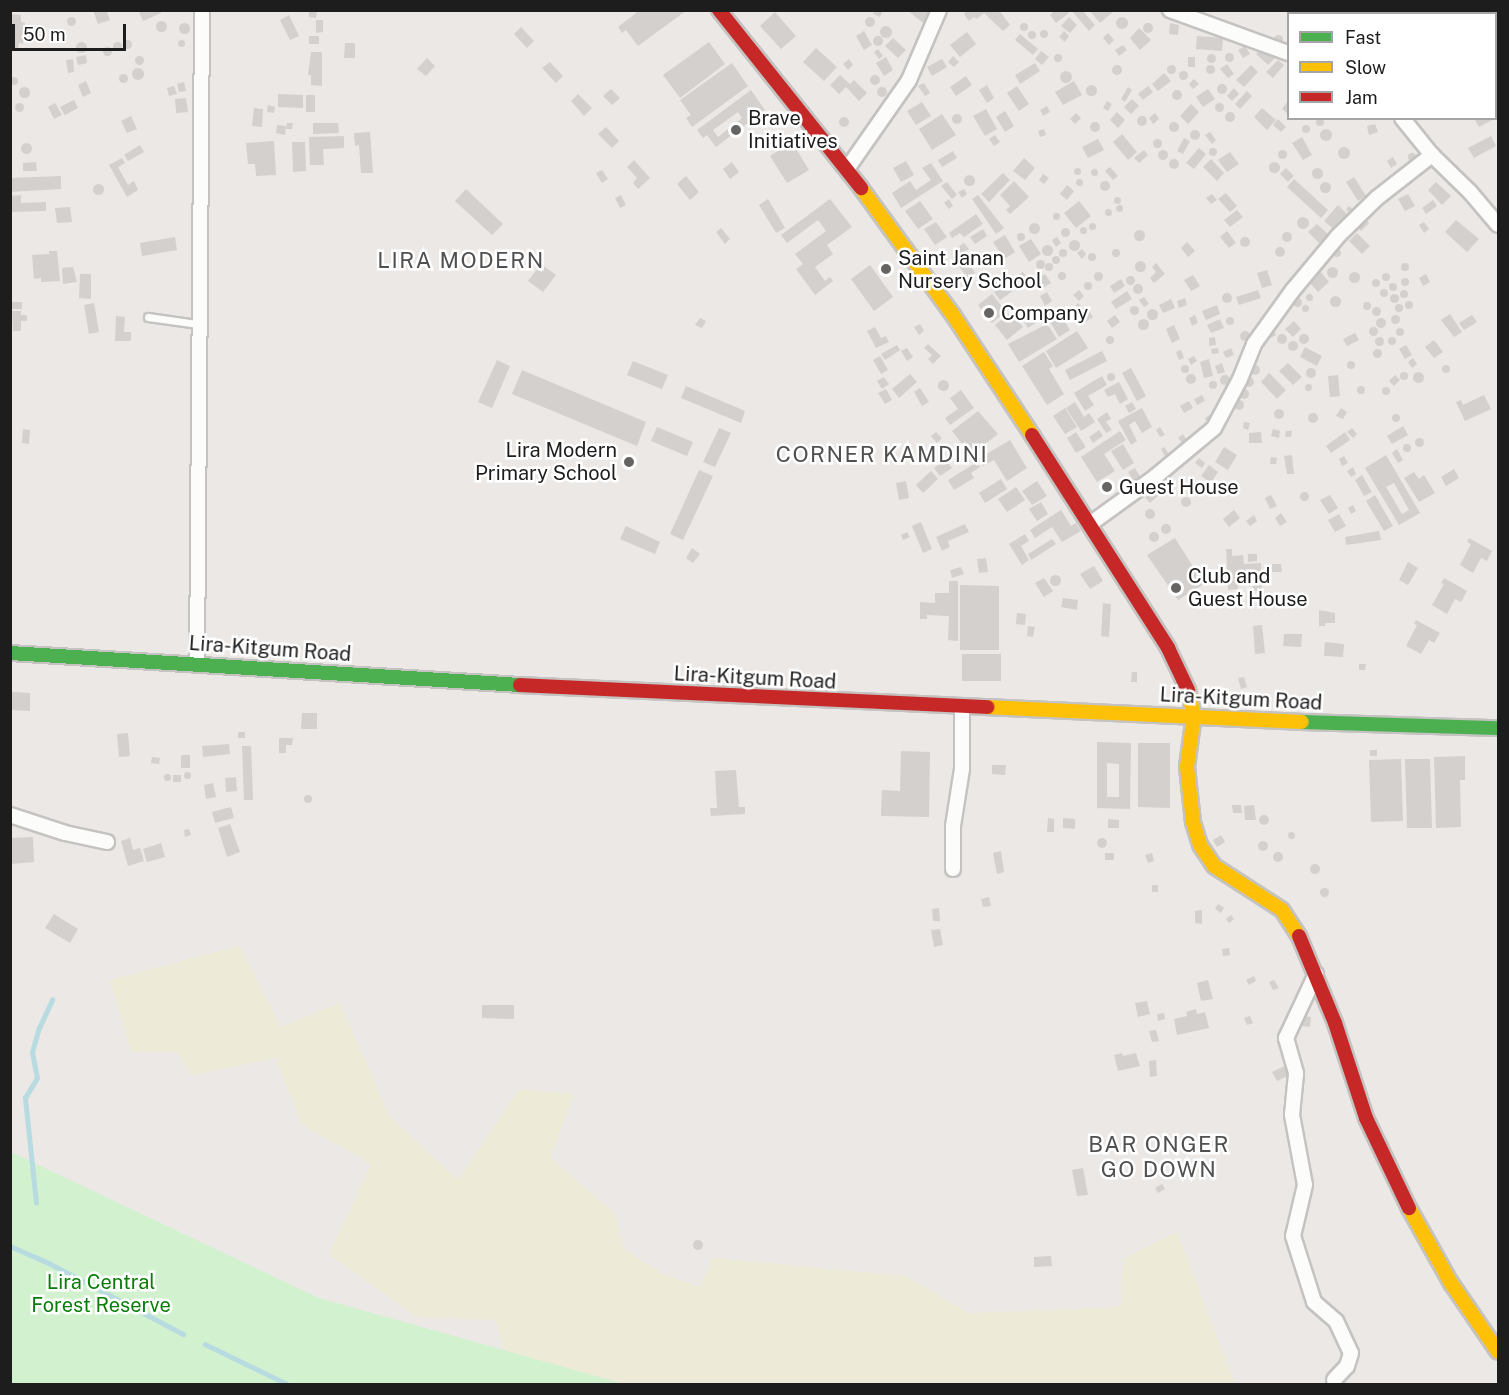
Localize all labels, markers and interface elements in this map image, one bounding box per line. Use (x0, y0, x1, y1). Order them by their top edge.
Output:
scale bar (15, 12, 129, 50)
legend (1287, 12, 1497, 120)
text: 50 m (23, 24, 66, 45)
text: Fast (1345, 27, 1381, 48)
text: Slow (1345, 57, 1386, 78)
text: Jam (1345, 87, 1378, 108)
place label: Brave Initiatives (748, 106, 838, 153)
marker: Brave Initiatives (729, 123, 743, 137)
place label: Saint Janan Nursery School (898, 246, 1042, 293)
district label: LIRA MODERN (377, 248, 545, 274)
marker: Saint Janan Nursery School (879, 262, 893, 276)
place label: Company (1001, 301, 1088, 325)
marker: Company (982, 306, 996, 320)
place label: Lira Modern Primary School (475, 438, 617, 485)
district label: CORNER KAMDINI (776, 442, 988, 468)
marker: Lira Modern Primary School (622, 455, 636, 469)
place label: Guest House (1119, 475, 1239, 499)
marker: Guest House (1100, 480, 1114, 494)
place label: Club and Guest House (1188, 564, 1308, 611)
marker: Club and Guest House (1169, 581, 1183, 595)
street label: Lira-Kitgum Road (188, 631, 352, 667)
street label: Lira-Kitgum Road (673, 662, 837, 694)
street label: Lira-Kitgum Road (1159, 683, 1323, 715)
district label: BAR ONGER GO DOWN (1088, 1131, 1230, 1182)
park label: Lira Central Forest Reserve (31, 1271, 171, 1318)

